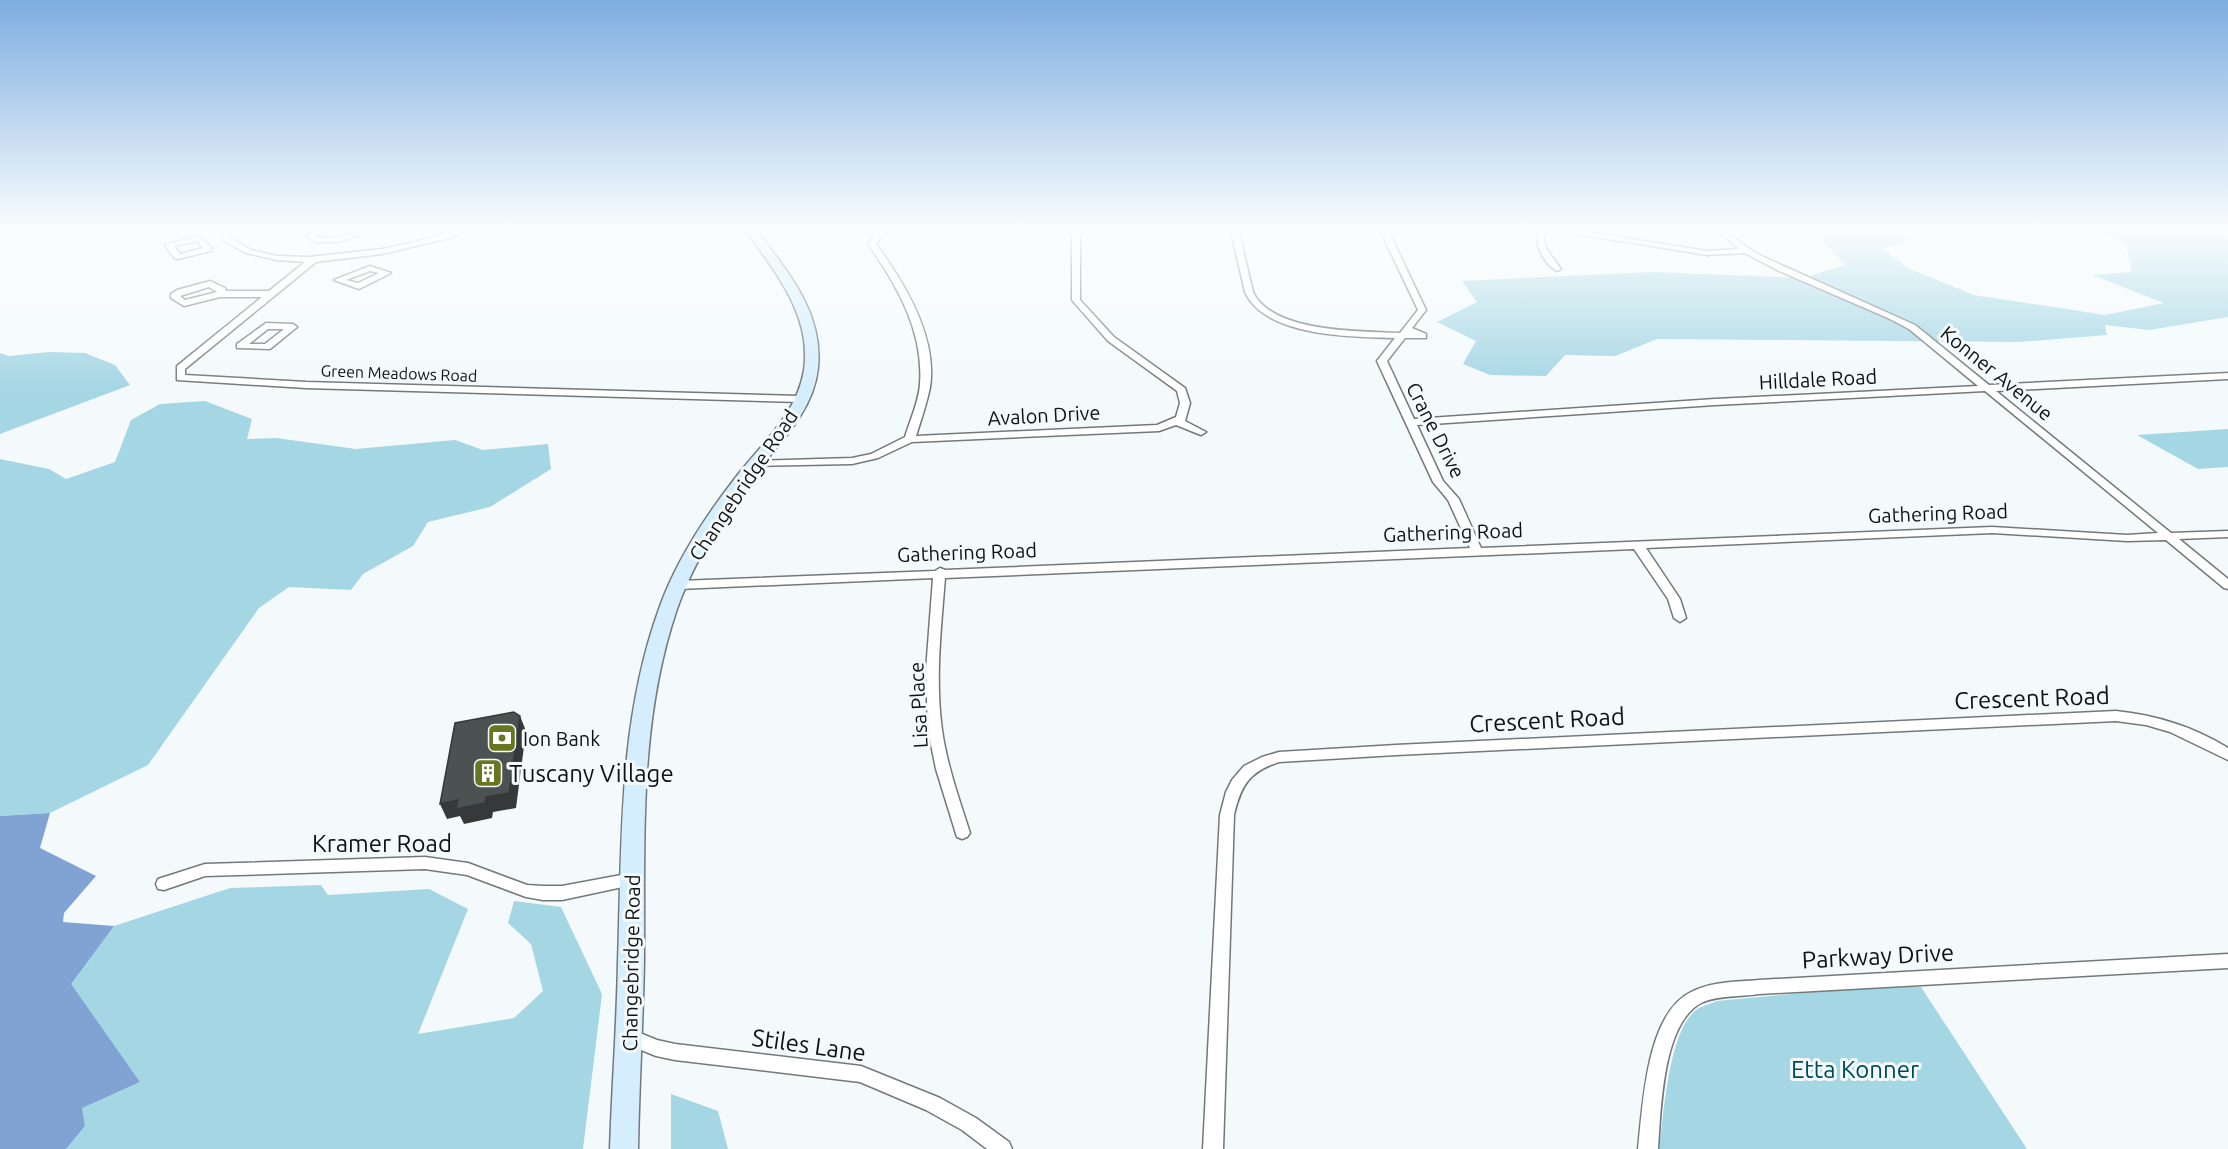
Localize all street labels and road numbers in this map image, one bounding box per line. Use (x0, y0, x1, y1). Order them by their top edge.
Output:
street label: Konner Avenue (1937, 321, 2057, 425)
street label: Green Meadows Road (320, 361, 478, 385)
street label: Hilldale Road (1758, 364, 1878, 394)
street label: Crane Drive (1402, 378, 1470, 482)
street label: Avalon Drive (987, 401, 1101, 429)
street label: Changebridge Road (684, 405, 802, 565)
street label: Gathering Road (1868, 499, 2008, 527)
street label: Gathering Road (1383, 518, 1523, 546)
street label: Gathering Road (897, 538, 1037, 566)
street label: Lisa Place (904, 661, 932, 749)
street label: Crescent Road (1954, 682, 2110, 714)
street label: Crescent Road (1469, 702, 1625, 738)
street label: Kramer Road (312, 830, 452, 857)
street label: Changebridge Road (618, 874, 644, 1052)
street label: Parkway Drive (1801, 939, 1955, 973)
street label: Stiles Lane (750, 1024, 868, 1066)

